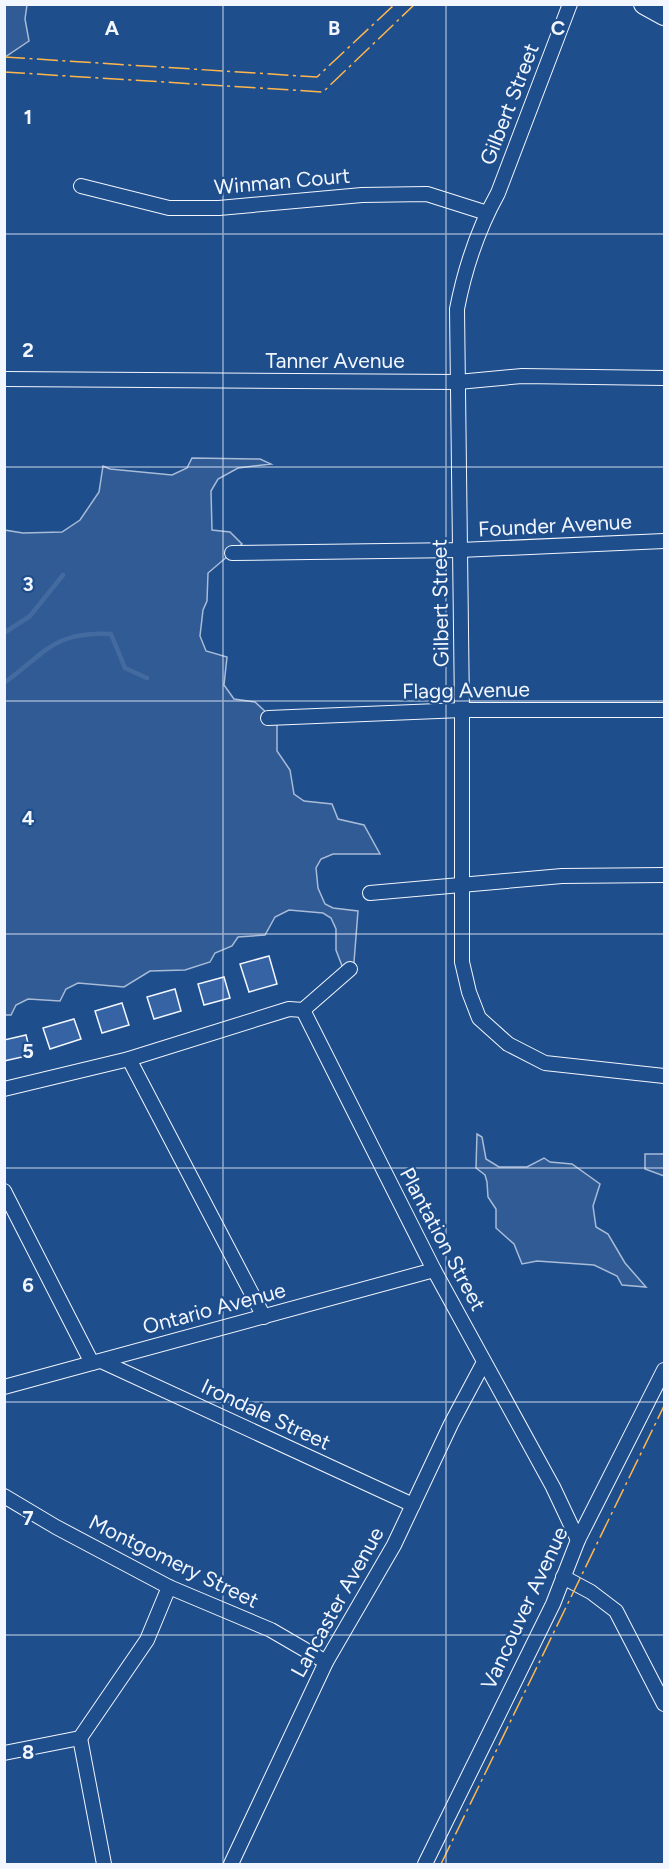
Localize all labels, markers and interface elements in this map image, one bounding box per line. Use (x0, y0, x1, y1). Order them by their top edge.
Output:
text: A (105, 16, 120, 40)
text: B (328, 16, 340, 40)
text: C (551, 16, 565, 40)
street label: Gilbert Street (474, 40, 544, 168)
text: 1 (24, 105, 32, 129)
street label: Winman Court (213, 163, 351, 199)
text: 2 (22, 338, 34, 362)
street label: Tanner Avenue (265, 348, 405, 373)
street label: Founder Avenue (477, 508, 633, 542)
street label: Gilbert Street (426, 539, 454, 667)
text: 3 (22, 572, 34, 596)
street label: Flagg Avenue (402, 676, 530, 704)
text: 4 (22, 806, 35, 830)
text: 5 (22, 1039, 34, 1063)
street label: Plantation Street (395, 1163, 491, 1315)
text: 6 (22, 1273, 34, 1297)
street label: Ontario Avenue (140, 1277, 288, 1339)
street label: Irondale Street (197, 1373, 335, 1455)
text: 7 (22, 1506, 34, 1530)
street label: Montgomery Street (85, 1509, 263, 1613)
street label: Lancaster Avenue (285, 1523, 389, 1681)
street label: Vancouver Avenue (475, 1523, 573, 1693)
text: 8 (22, 1740, 34, 1764)

